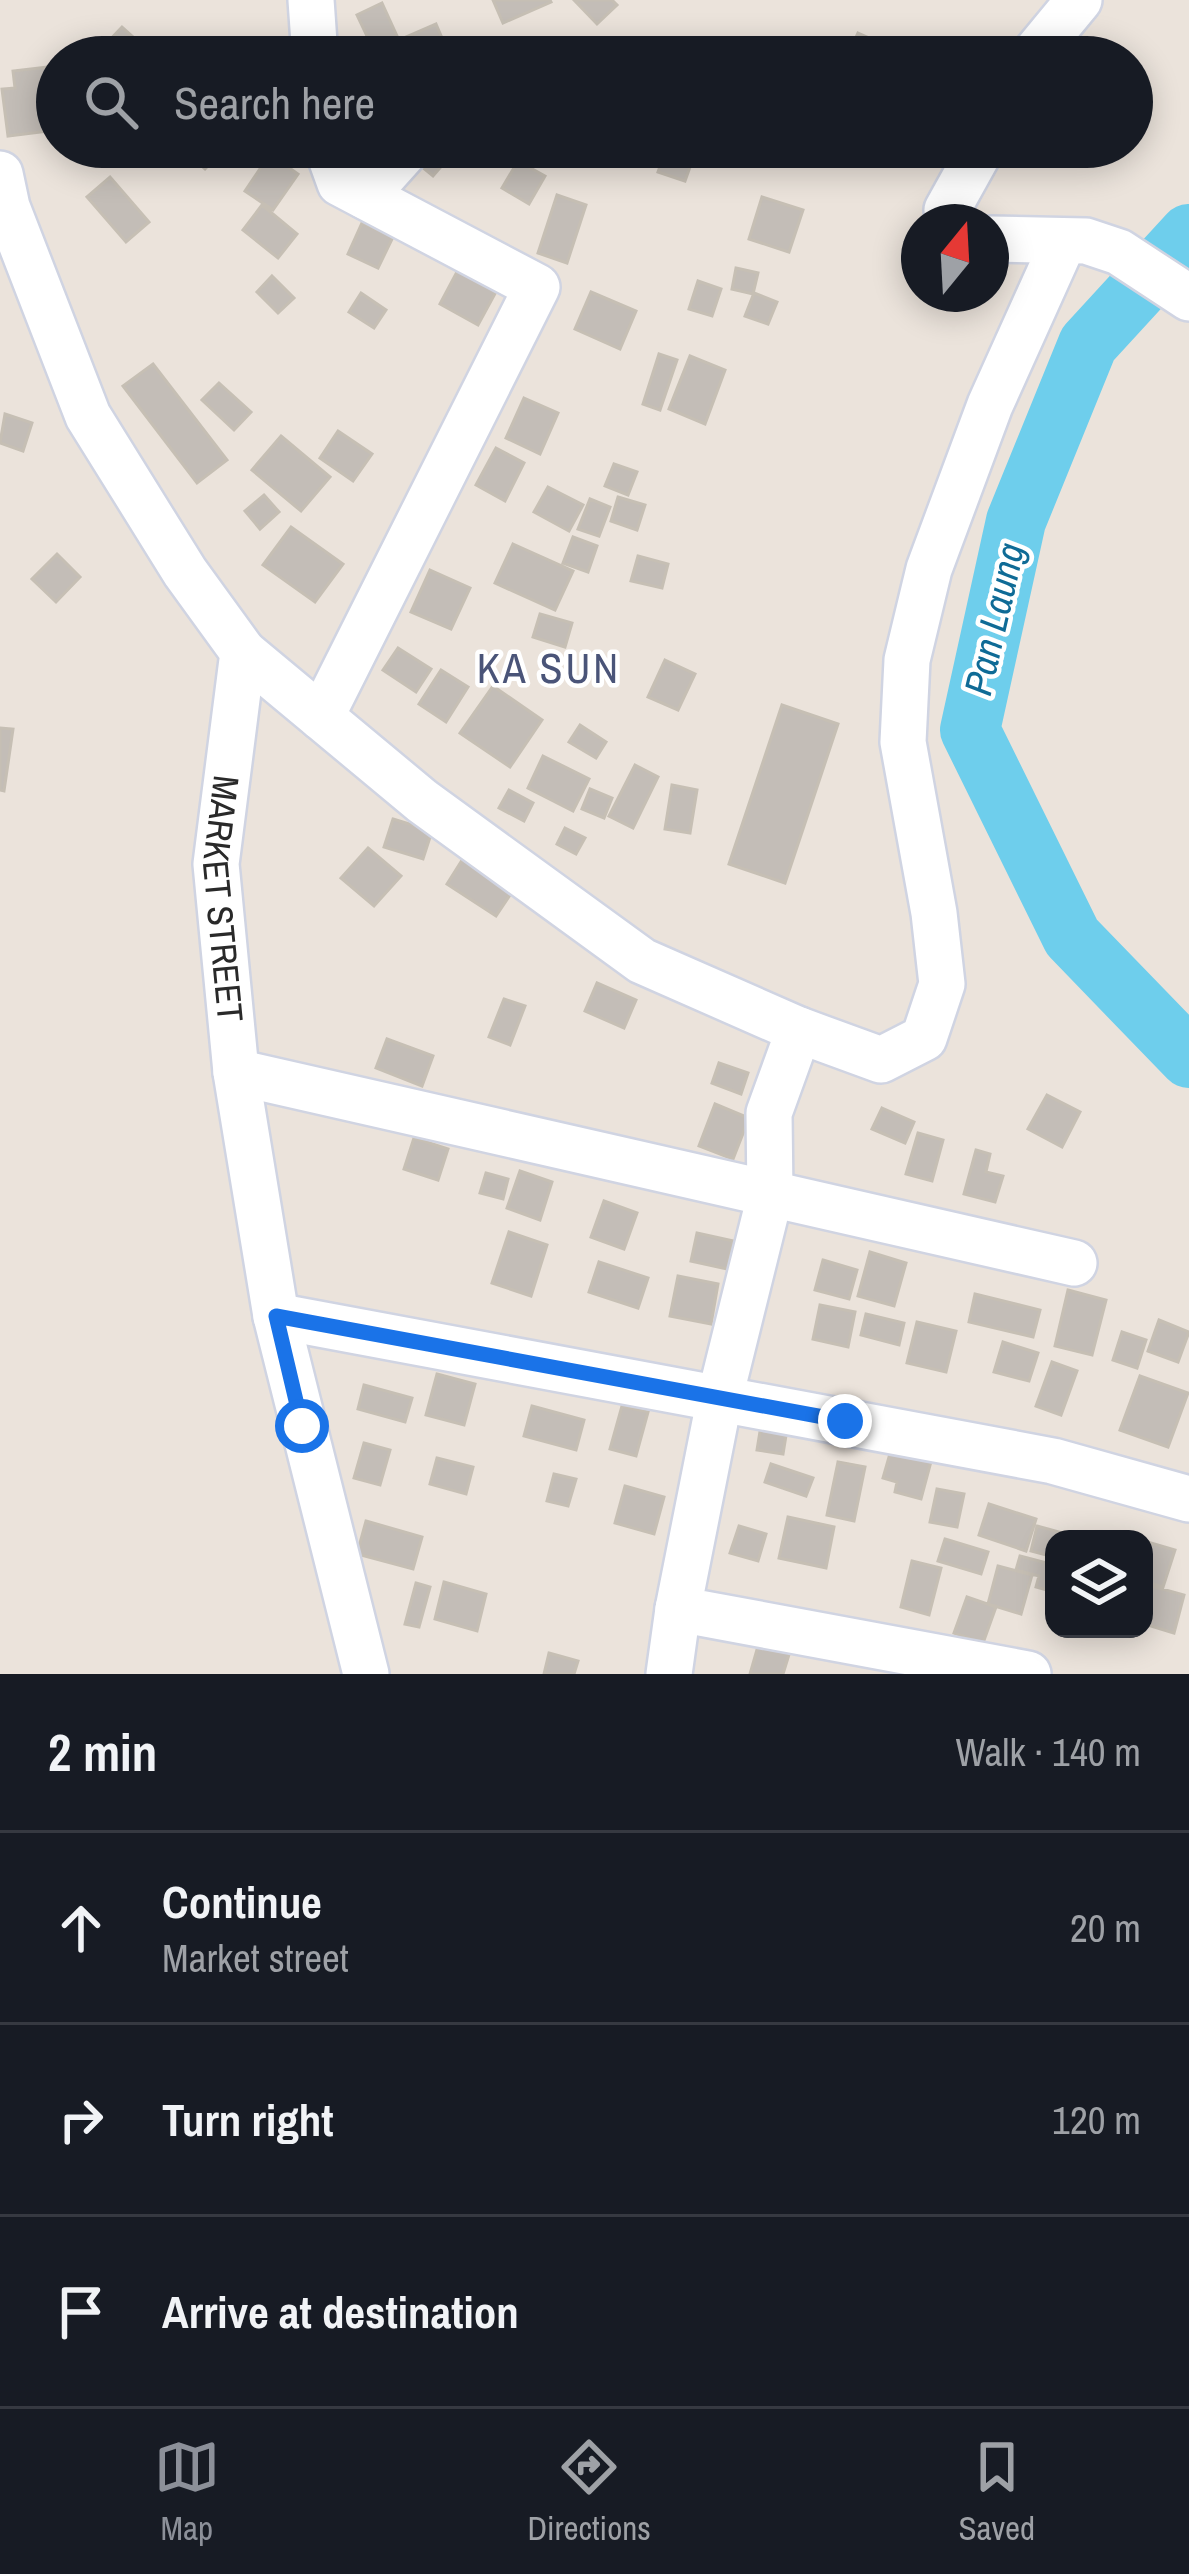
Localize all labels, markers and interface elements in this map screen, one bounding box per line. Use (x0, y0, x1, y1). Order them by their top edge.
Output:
search box (36, 36, 1153, 168)
icon: search (78, 69, 144, 135)
text: Search here (174, 72, 375, 133)
north arrow (901, 204, 1009, 312)
water label: Pan Laung (951, 538, 1037, 700)
district label: KA SUN (477, 640, 621, 696)
street label: MARKET STREET (192, 773, 255, 1024)
route end (818, 1394, 872, 1448)
route start (275, 1399, 329, 1453)
map controls (1045, 1530, 1153, 1638)
button: layers (1045, 1530, 1153, 1638)
text: 2 min (48, 1718, 157, 1787)
text: Walk · 140 m (956, 1726, 1141, 1778)
text: Continue (162, 1871, 322, 1932)
icon: ahead (48, 1895, 114, 1961)
text: 20 m (1070, 1902, 1141, 1954)
text: Market street (162, 1932, 349, 1984)
icon: right (48, 2087, 114, 2153)
text: Turn right (162, 2089, 334, 2150)
text: 120 m (1052, 2094, 1141, 2146)
icon: arrive (48, 2279, 114, 2345)
text: Arrive at destination (162, 2281, 519, 2342)
tab: Map (154, 2434, 220, 2550)
tab: Directions (527, 2434, 651, 2550)
tab: Saved (958, 2434, 1035, 2550)

